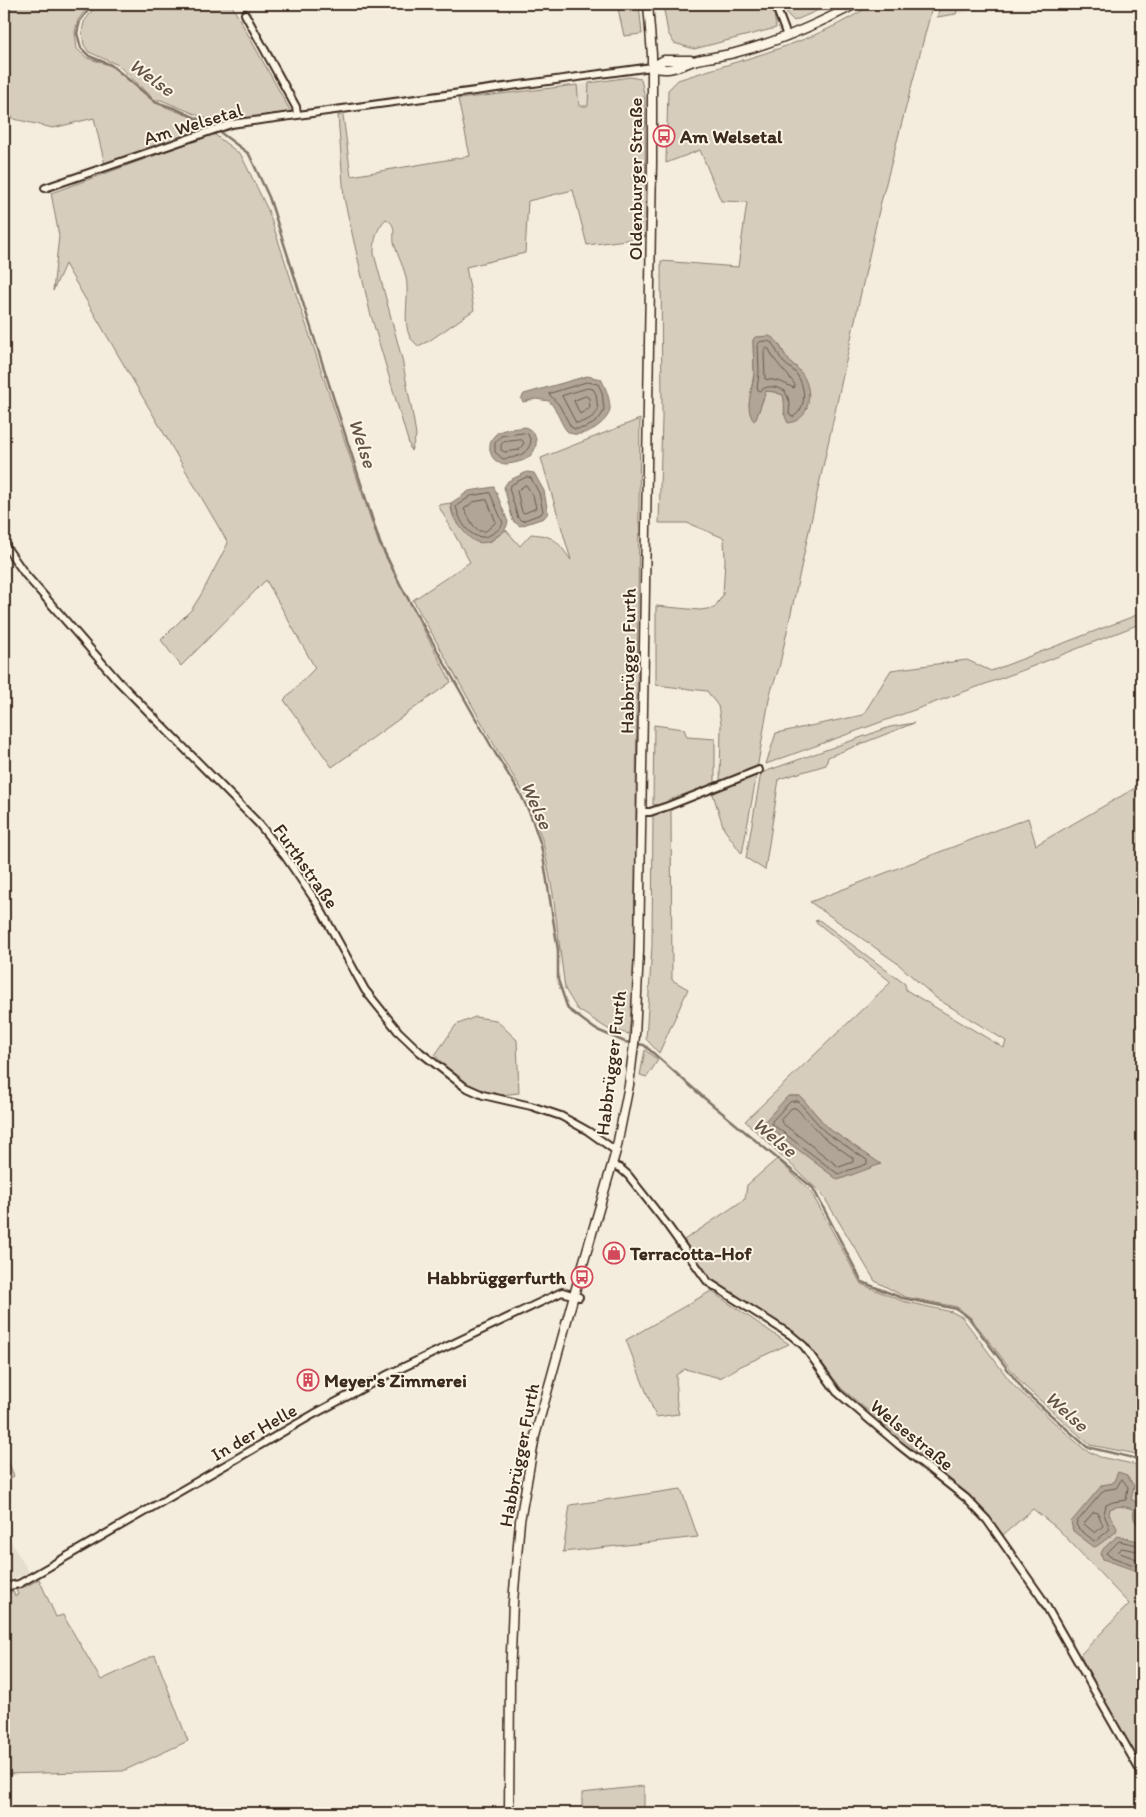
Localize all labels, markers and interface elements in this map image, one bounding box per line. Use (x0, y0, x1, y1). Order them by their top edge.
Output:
water label: Welse (125, 53, 180, 102)
street label: Oldenburger Straße (624, 97, 647, 261)
street label: Am Welsetal (141, 98, 246, 150)
bus stop icon: Am Welsetal (652, 124, 676, 148)
place label: Am Welsetal (679, 125, 783, 148)
water label: Welse (344, 416, 383, 472)
street label: Habbrügger Furth (615, 588, 641, 734)
water label: Welse (516, 777, 559, 834)
street label: Furthstraße (268, 819, 344, 913)
street label: Habbrügger Furth (591, 989, 631, 1137)
water label: Welse (748, 1112, 803, 1163)
shop icon: Terracotta-Hof (602, 1241, 626, 1265)
place label: Terracotta-Hof (629, 1242, 752, 1265)
bus stop icon: Habbrüggerfurth (570, 1265, 594, 1289)
place label: Habbrüggerfurth (427, 1266, 567, 1289)
building icon: Meyer's Zimmerei (296, 1368, 320, 1392)
place label: Meyer's Zimmerei (324, 1369, 467, 1392)
street label: Habbrügger Furth (494, 1381, 544, 1529)
water label: Welse (1040, 1385, 1095, 1438)
street label: Welsestraße (866, 1394, 958, 1476)
street label: In der Helle (207, 1398, 301, 1466)

